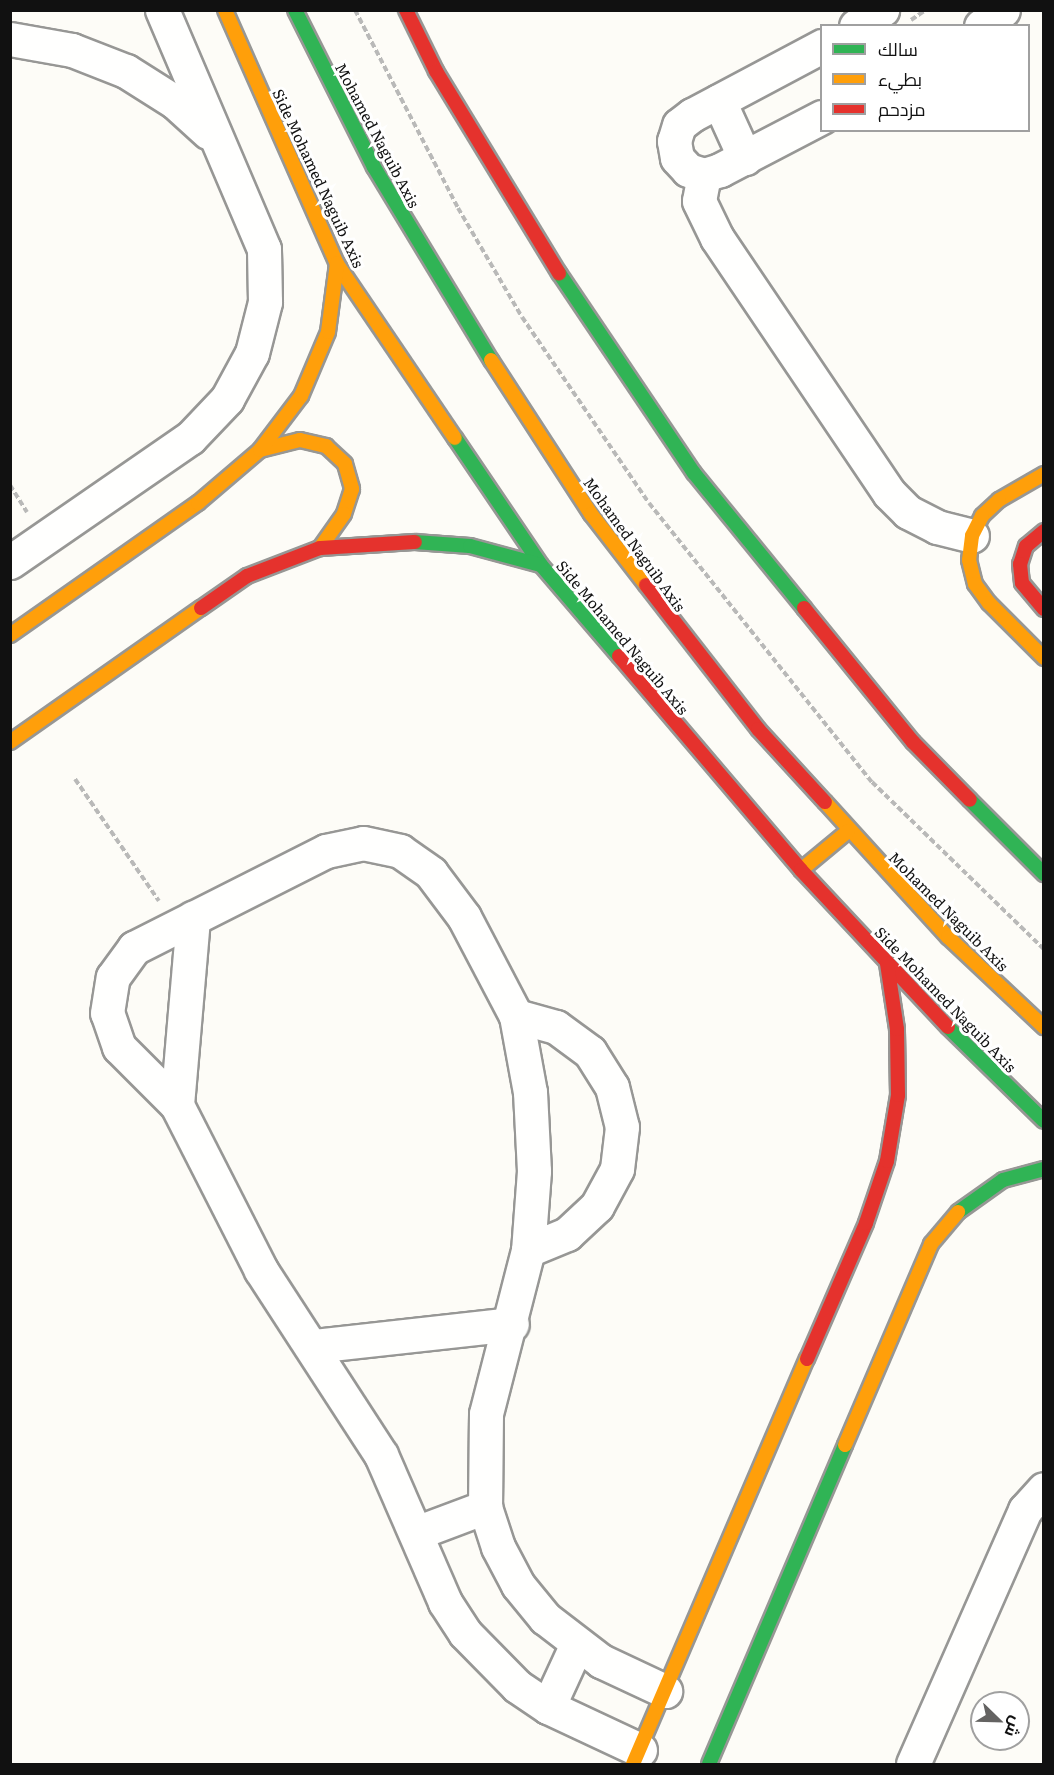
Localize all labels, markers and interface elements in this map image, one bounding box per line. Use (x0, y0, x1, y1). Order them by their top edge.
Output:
legend (820, 24, 1030, 132)
text: سالك (878, 35, 918, 62)
street label: Mohamed Naguib Axis (332, 60, 424, 210)
text: بطيء (878, 65, 922, 92)
street label: Side Mohamed Naguib Axis (270, 86, 368, 270)
text: مزدحم (878, 95, 926, 122)
street label: Mohamed Naguib Axis (580, 473, 690, 615)
street label: Side Mohamed Naguib Axis (553, 556, 693, 718)
street label: Mohamed Naguib Axis (886, 848, 1012, 974)
street label: Side Mohamed Naguib Axis (872, 923, 1020, 1075)
north arrow (970, 1691, 1030, 1751)
text: ش (1000, 1713, 1030, 1741)

